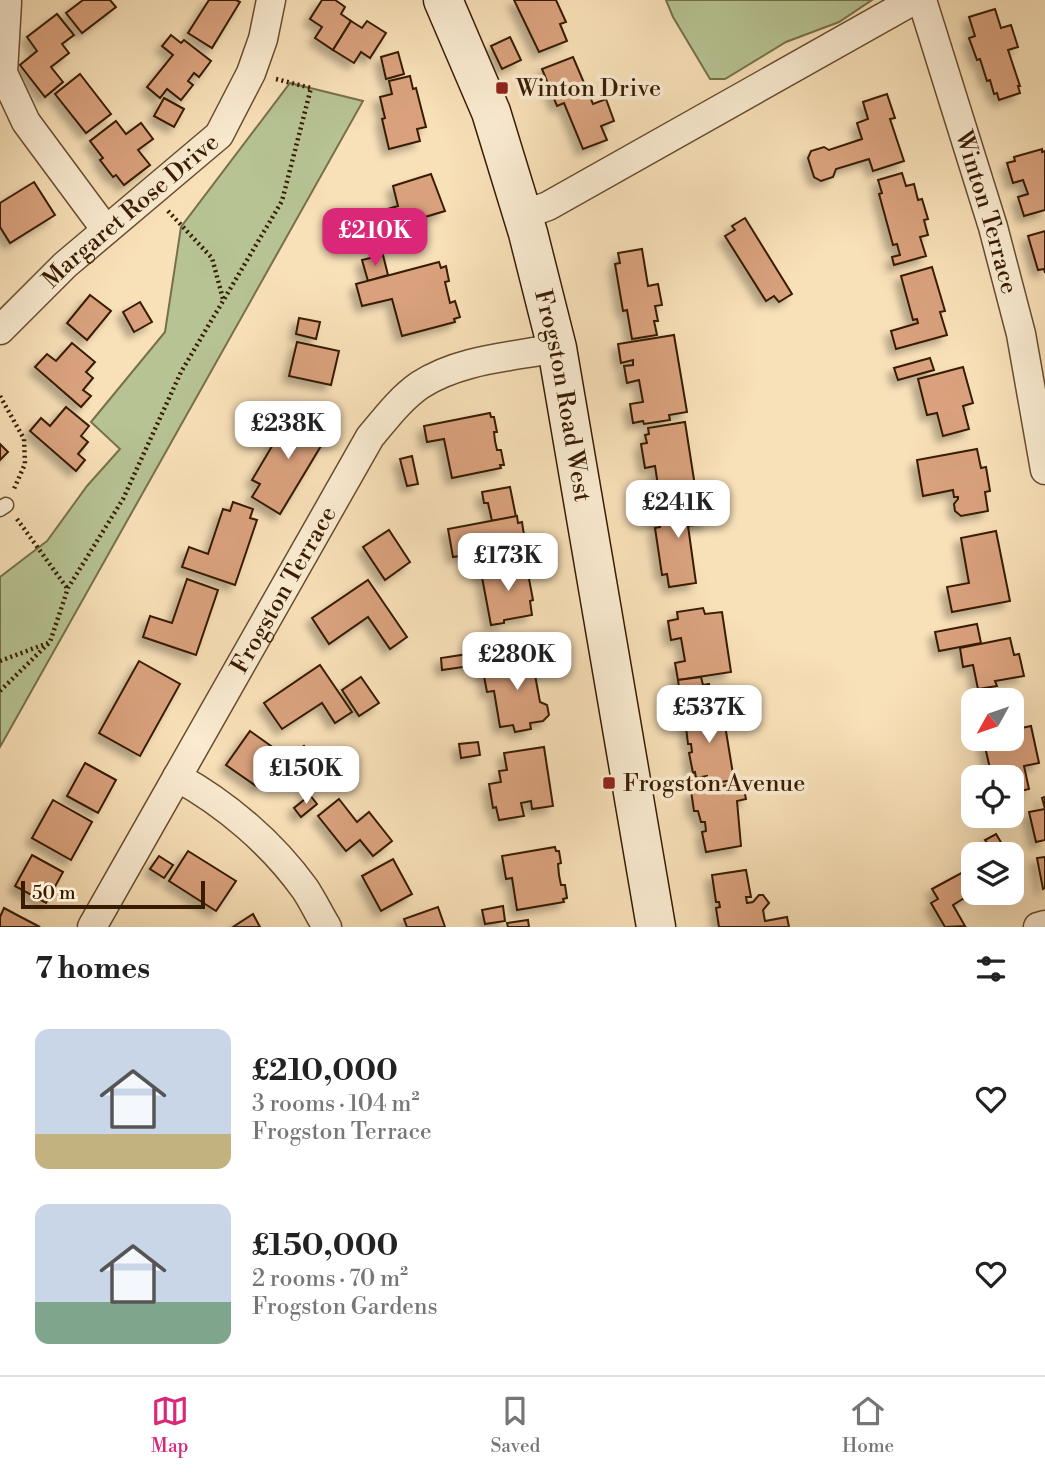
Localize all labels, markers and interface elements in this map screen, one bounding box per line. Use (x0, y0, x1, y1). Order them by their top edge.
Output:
place label: Winton Drive (515, 74, 661, 104)
marker: Winton Drive (494, 80, 510, 96)
street label: Winton Terrace (948, 126, 1024, 297)
street label: Margaret Rose Drive (37, 128, 225, 295)
pin: £210K (326, 208, 424, 268)
text: £210K (338, 217, 412, 245)
street label: Frogston Road West (527, 287, 597, 505)
pin: £238K (239, 402, 337, 461)
text: £238K (251, 410, 325, 438)
pin: £241K (629, 480, 727, 540)
text: £241K (642, 489, 714, 517)
street label: Frogston Terrace (225, 501, 344, 679)
pin: £173K (459, 534, 557, 593)
text: £173K (474, 542, 542, 570)
pin: £280K (468, 632, 566, 692)
text: £280K (478, 641, 556, 669)
pin: £537K (660, 686, 758, 745)
north arrow (961, 688, 1024, 751)
map controls (961, 688, 1024, 905)
text: £537K (673, 694, 745, 722)
pin: £150K (257, 746, 355, 806)
text: £150K (269, 755, 343, 783)
button: locate (961, 765, 1024, 828)
place label: Frogston Avenue (623, 769, 805, 799)
marker: Frogston Avenue (601, 775, 617, 791)
button: layers (961, 842, 1024, 905)
scale bar (21, 878, 205, 910)
text: 50 m (32, 881, 76, 905)
text: 7 homes (35, 950, 150, 988)
icon: filters (972, 950, 1010, 988)
text: £210,000 (252, 1052, 398, 1090)
icon: home (91, 1057, 175, 1141)
icon: heart (972, 1080, 1010, 1118)
text: 3 rooms · 104 m² (252, 1090, 420, 1118)
text: Frogston Terrace (252, 1118, 432, 1146)
text: £150,000 (252, 1227, 398, 1265)
icon: home (91, 1232, 175, 1316)
icon: heart (972, 1255, 1010, 1293)
text: 2 rooms · 70 m² (252, 1265, 408, 1293)
text: Frogston Gardens (252, 1293, 438, 1321)
tab: Map (151, 1392, 189, 1458)
tab: Saved (490, 1392, 540, 1458)
tab: Home (842, 1392, 894, 1458)

